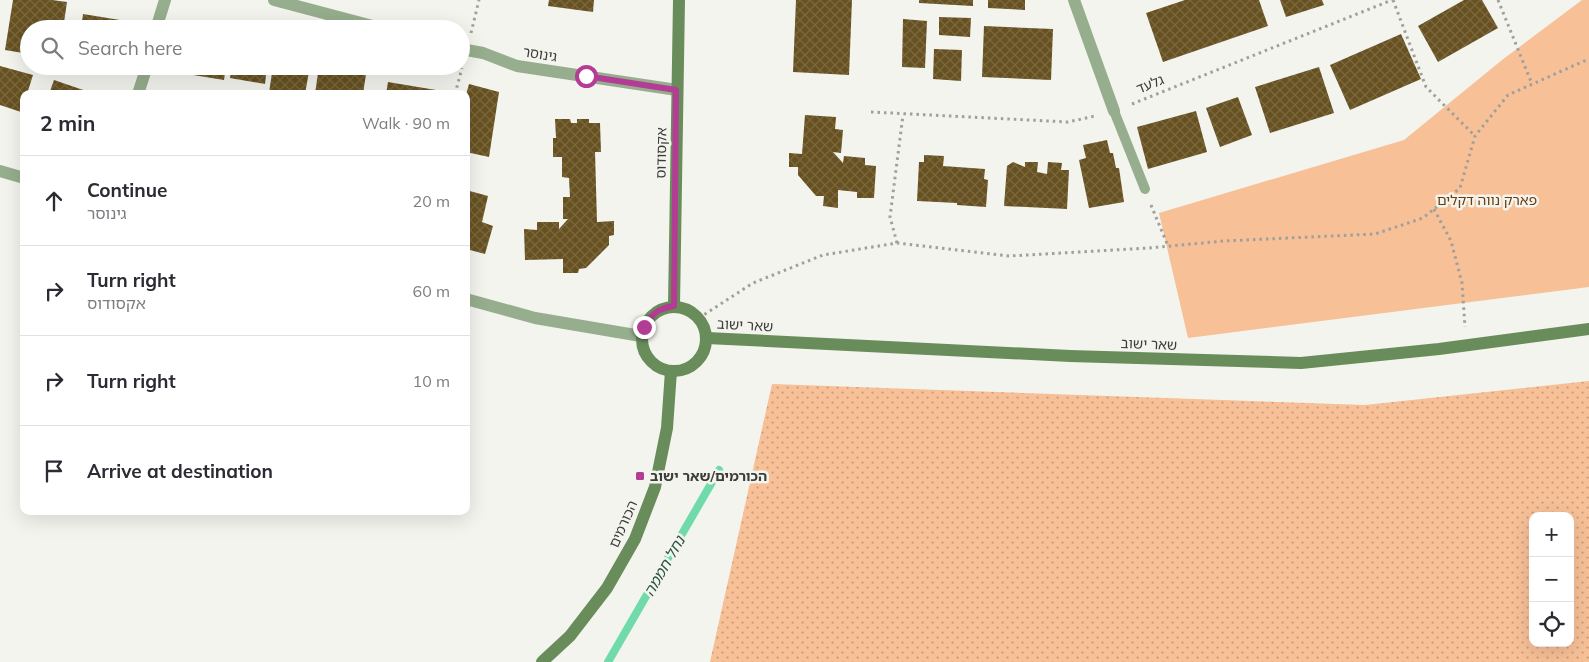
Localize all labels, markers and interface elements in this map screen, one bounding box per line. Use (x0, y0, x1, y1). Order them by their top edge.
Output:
search box (20, 20, 470, 75)
icon: search (38, 34, 66, 62)
text: Search here (78, 36, 182, 60)
street label: גינוסר (522, 42, 558, 66)
route start (575, 65, 598, 88)
street label: גלעד (1134, 70, 1166, 98)
text: 2 min (40, 110, 95, 136)
text: Walk · 90 m (362, 113, 450, 133)
street label: אקסודוס (652, 127, 670, 179)
text: Continue (87, 178, 167, 202)
icon: ahead (40, 187, 68, 215)
text: 20 m (413, 191, 450, 211)
park label: פארק נווה דקלים (1437, 191, 1537, 209)
text: גינוסר (87, 203, 126, 223)
text: Turn right (87, 268, 176, 292)
icon: right (40, 277, 68, 305)
text: 60 m (413, 281, 450, 301)
text: אקסודוס (87, 293, 146, 313)
street label: שאר ישוב (716, 315, 774, 335)
route end (633, 316, 656, 339)
street label: שאר ישוב (1120, 334, 1178, 354)
icon: right (40, 367, 68, 395)
text: Turn right (87, 369, 176, 393)
text: 10 m (413, 371, 450, 391)
icon: arrive (40, 457, 68, 485)
text: Arrive at destination (87, 459, 273, 483)
place label: הכורמים/שאר ישוב (650, 467, 767, 485)
marker: הכורמים/שאר ישוב (634, 470, 646, 482)
street label: הכורמים (605, 498, 641, 550)
map controls (1529, 512, 1574, 647)
button: + (1529, 512, 1574, 557)
water label: נחל חממה (639, 531, 689, 599)
button: − (1529, 557, 1574, 602)
button: locate (1529, 602, 1574, 647)

